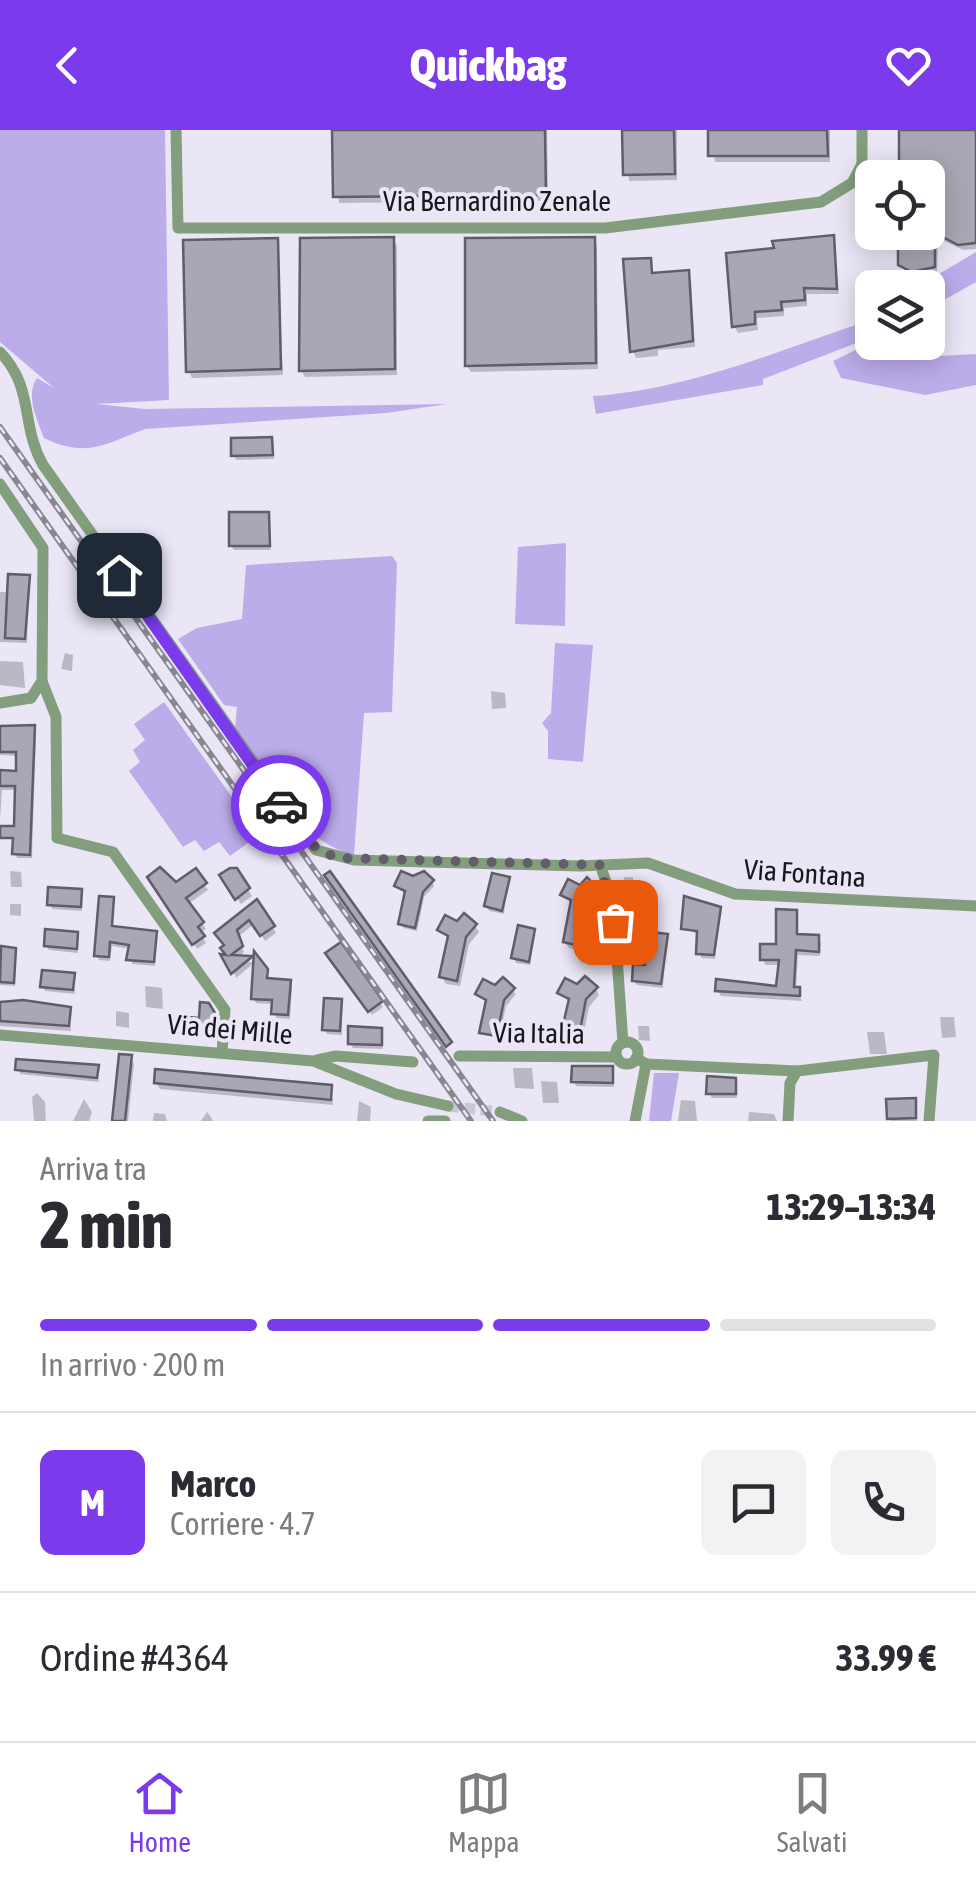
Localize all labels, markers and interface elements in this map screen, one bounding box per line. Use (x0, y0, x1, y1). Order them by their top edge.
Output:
icon: back (40, 38, 95, 93)
icon: heart (881, 38, 936, 93)
text: Quickbag (410, 39, 566, 91)
map controls (855, 160, 945, 360)
button: locate (855, 160, 945, 250)
street label: Via Bernardino Zenale (383, 185, 611, 217)
button: layers (855, 270, 945, 360)
pin (77, 533, 162, 618)
icon: home (92, 548, 147, 603)
courier (231, 755, 331, 855)
icon: car (254, 778, 309, 833)
street label: Via Fontana (743, 853, 867, 893)
pin (573, 880, 658, 965)
icon: bag (588, 895, 643, 950)
street label: Via dei Mille (166, 1008, 294, 1050)
street label: Via Italia (493, 1016, 585, 1050)
text: Arriva tra (40, 1150, 147, 1187)
text: 13:29–13:34 (766, 1185, 936, 1228)
text: 2 min (40, 1187, 173, 1262)
text: In arrivo · 200 m (40, 1346, 225, 1383)
button: chat (701, 1450, 806, 1555)
button: phone (831, 1450, 936, 1555)
text: Marco (170, 1462, 256, 1505)
text: M (80, 1481, 105, 1524)
text: Corriere · 4.7 (170, 1505, 316, 1542)
text: Ordine #4364 (40, 1636, 229, 1679)
text: 33.99 € (835, 1636, 936, 1679)
tab: Home (129, 1766, 191, 1858)
tab: Mappa (448, 1766, 519, 1858)
tab: Salvati (777, 1766, 847, 1858)

